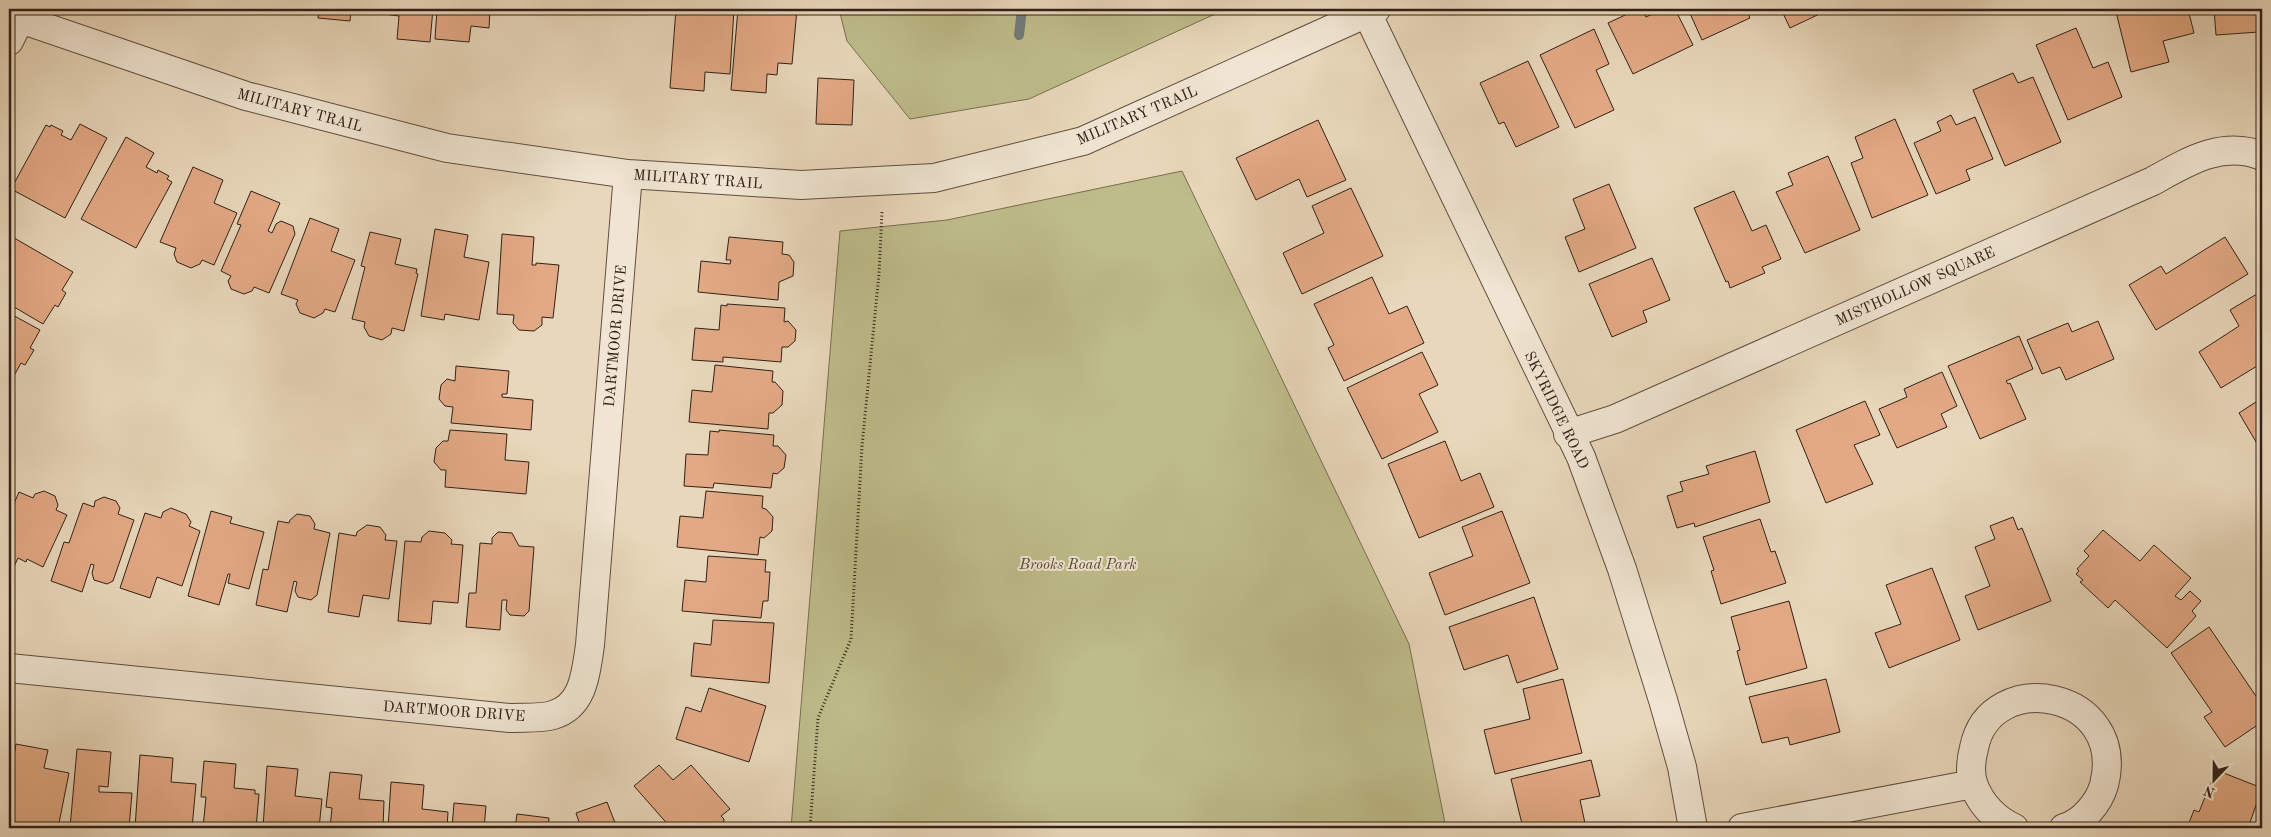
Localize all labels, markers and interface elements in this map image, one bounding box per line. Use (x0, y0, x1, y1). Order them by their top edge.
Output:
street label: MILITARY TRAIL (1075, 84, 1200, 149)
street label: MILITARY TRAIL (235, 87, 364, 135)
street label: MILITARY TRAIL (633, 168, 763, 192)
street label: MISTHOLLOW SQUARE (1834, 245, 1998, 329)
street label: DARTMOOR DRIVE (603, 265, 630, 408)
street label: SKYRIDGE ROAD (1521, 350, 1591, 472)
park label: Brooks Road Park (1018, 558, 1137, 573)
street label: DARTMOOR DRIVE (382, 700, 525, 725)
north arrow (2188, 754, 2238, 804)
text: N (2202, 783, 2217, 800)

